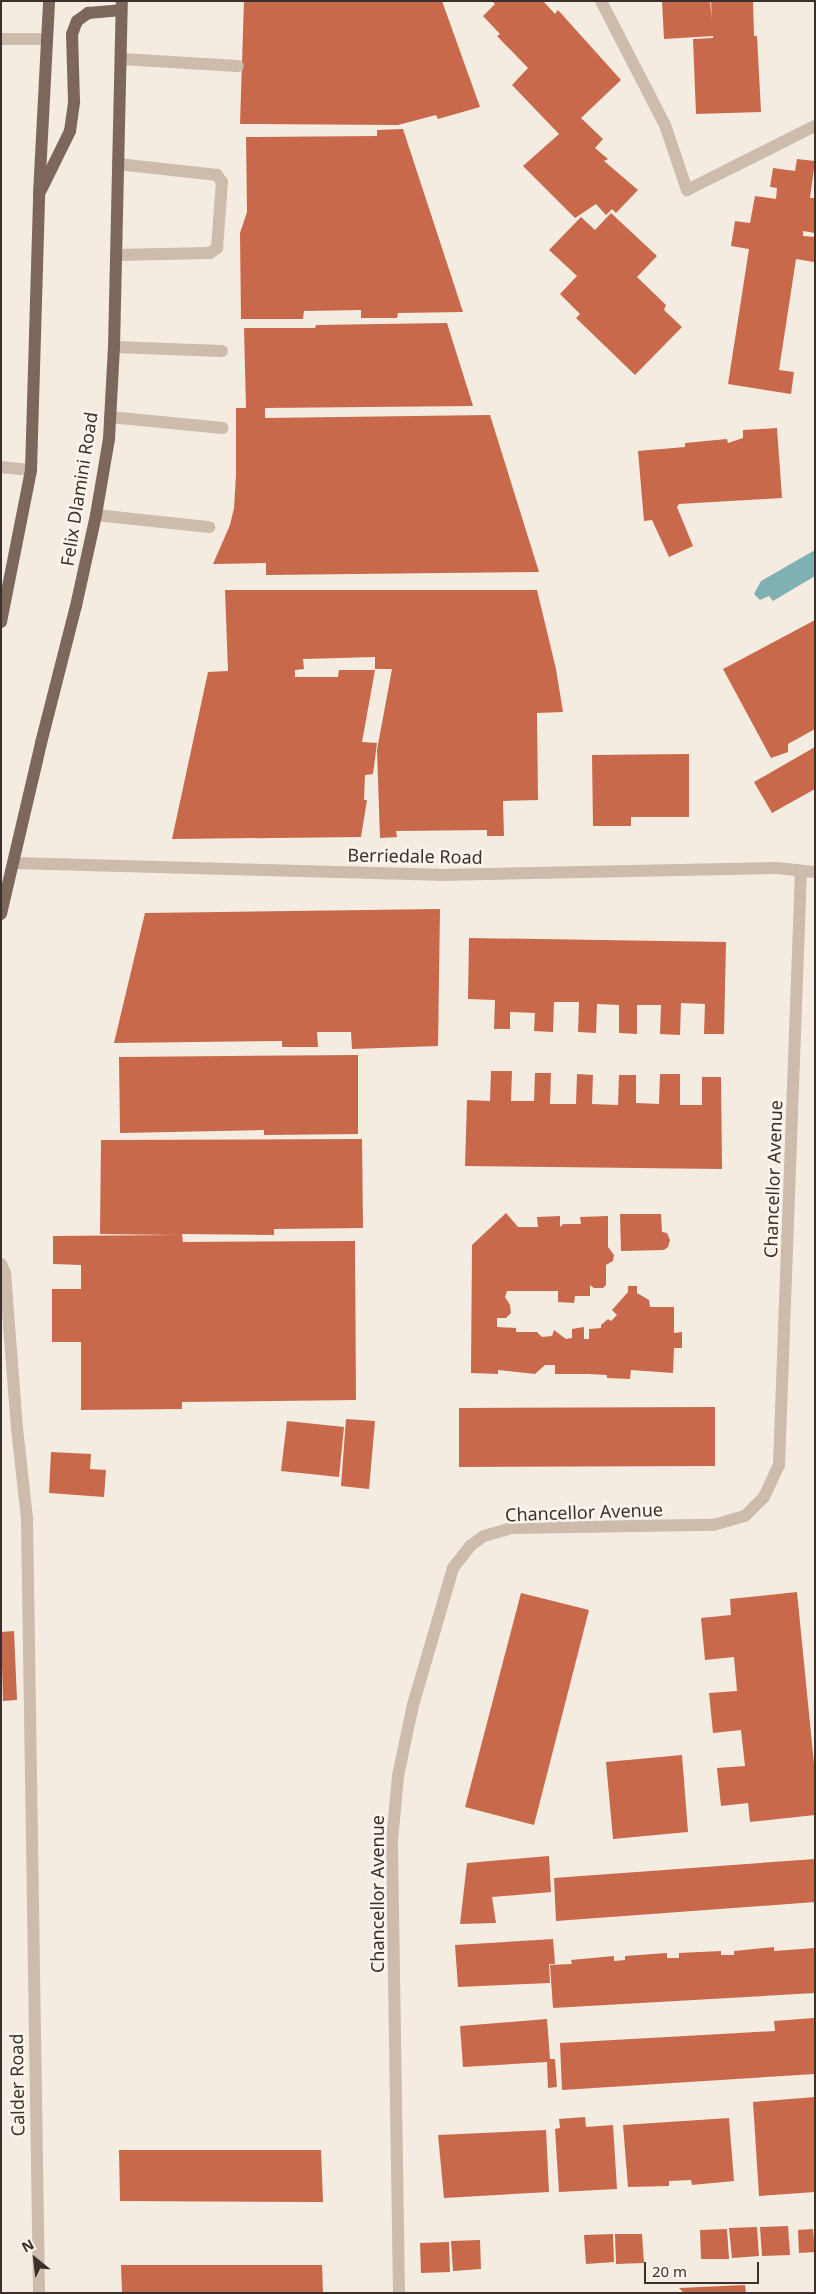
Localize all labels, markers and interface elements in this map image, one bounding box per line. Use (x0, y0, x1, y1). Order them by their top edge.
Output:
street label: Felix Dlamini Road (56, 410, 102, 568)
street label: Berriedale Road (347, 844, 483, 868)
street label: Chancellor Avenue (759, 1100, 787, 1258)
street label: Chancellor Avenue (505, 1498, 663, 1526)
street label: Chancellor Avenue (366, 1815, 388, 1973)
street label: Calder Road (5, 2033, 29, 2137)
north arrow (10, 2234, 60, 2284)
text: N (18, 2234, 37, 2257)
scale bar (646, 2252, 761, 2284)
text: 20 m (652, 2261, 687, 2281)

